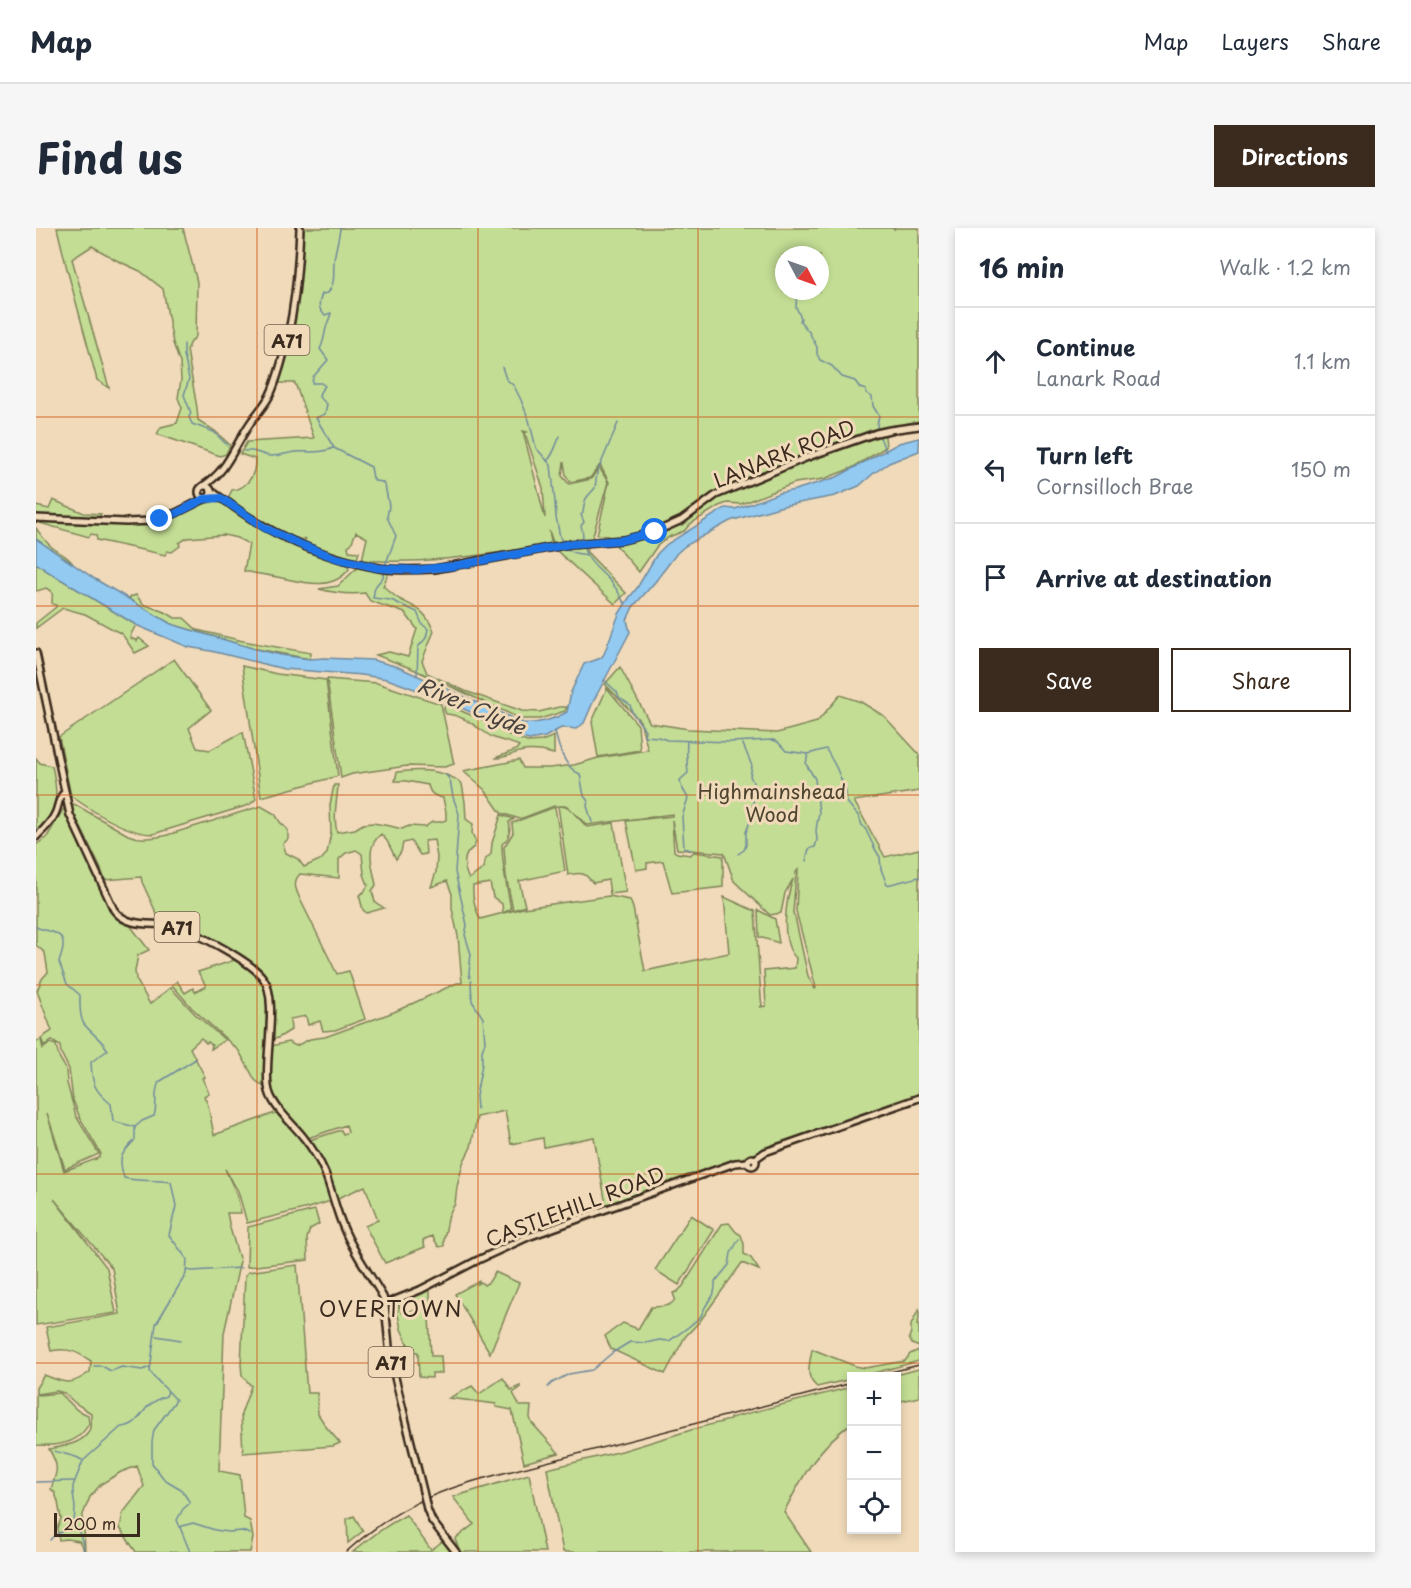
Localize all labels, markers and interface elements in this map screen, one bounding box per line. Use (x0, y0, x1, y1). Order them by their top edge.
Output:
text: Map (30, 20, 92, 63)
text: Map (1144, 25, 1188, 57)
text: Layers (1221, 25, 1289, 57)
text: Share (1322, 25, 1381, 57)
text: Find us (36, 125, 183, 188)
button: Directions (1214, 125, 1375, 187)
north arrow (775, 246, 829, 300)
text: 16 min (979, 248, 1065, 287)
text: Walk · 1.2 km (1219, 252, 1351, 282)
road number: A71 (264, 325, 310, 355)
text: Continue (1036, 330, 1135, 363)
icon: ahead (979, 345, 1012, 378)
text: 1.1 km (1294, 346, 1351, 376)
text: Lanark Road (1036, 363, 1161, 393)
street label: LANARK ROAD (709, 411, 859, 495)
text: Turn left (1036, 438, 1133, 471)
icon: left (979, 453, 1012, 486)
text: 150 m (1291, 454, 1351, 484)
text: Cornsilloch Brae (1036, 471, 1193, 501)
route end (146, 505, 172, 531)
route start (641, 518, 667, 544)
icon: arrive (979, 561, 1012, 594)
text: Arrive at destination (1036, 561, 1272, 594)
button: Save (979, 648, 1159, 712)
button: Share (1171, 648, 1351, 712)
water label: River Clyde (413, 668, 533, 743)
park label: Highmainshead Wood (698, 776, 846, 829)
road number: A71 (154, 912, 200, 942)
street label: CASTLEHILL ROAD (481, 1158, 669, 1254)
district label: OVERTOWN (319, 1291, 463, 1324)
road number: A71 (368, 1347, 414, 1377)
map controls (847, 1372, 901, 1534)
button: + (847, 1372, 901, 1426)
button: − (847, 1426, 901, 1480)
button: locate (847, 1480, 901, 1534)
scale bar (54, 1510, 140, 1538)
text: 200 m (63, 1511, 116, 1535)

